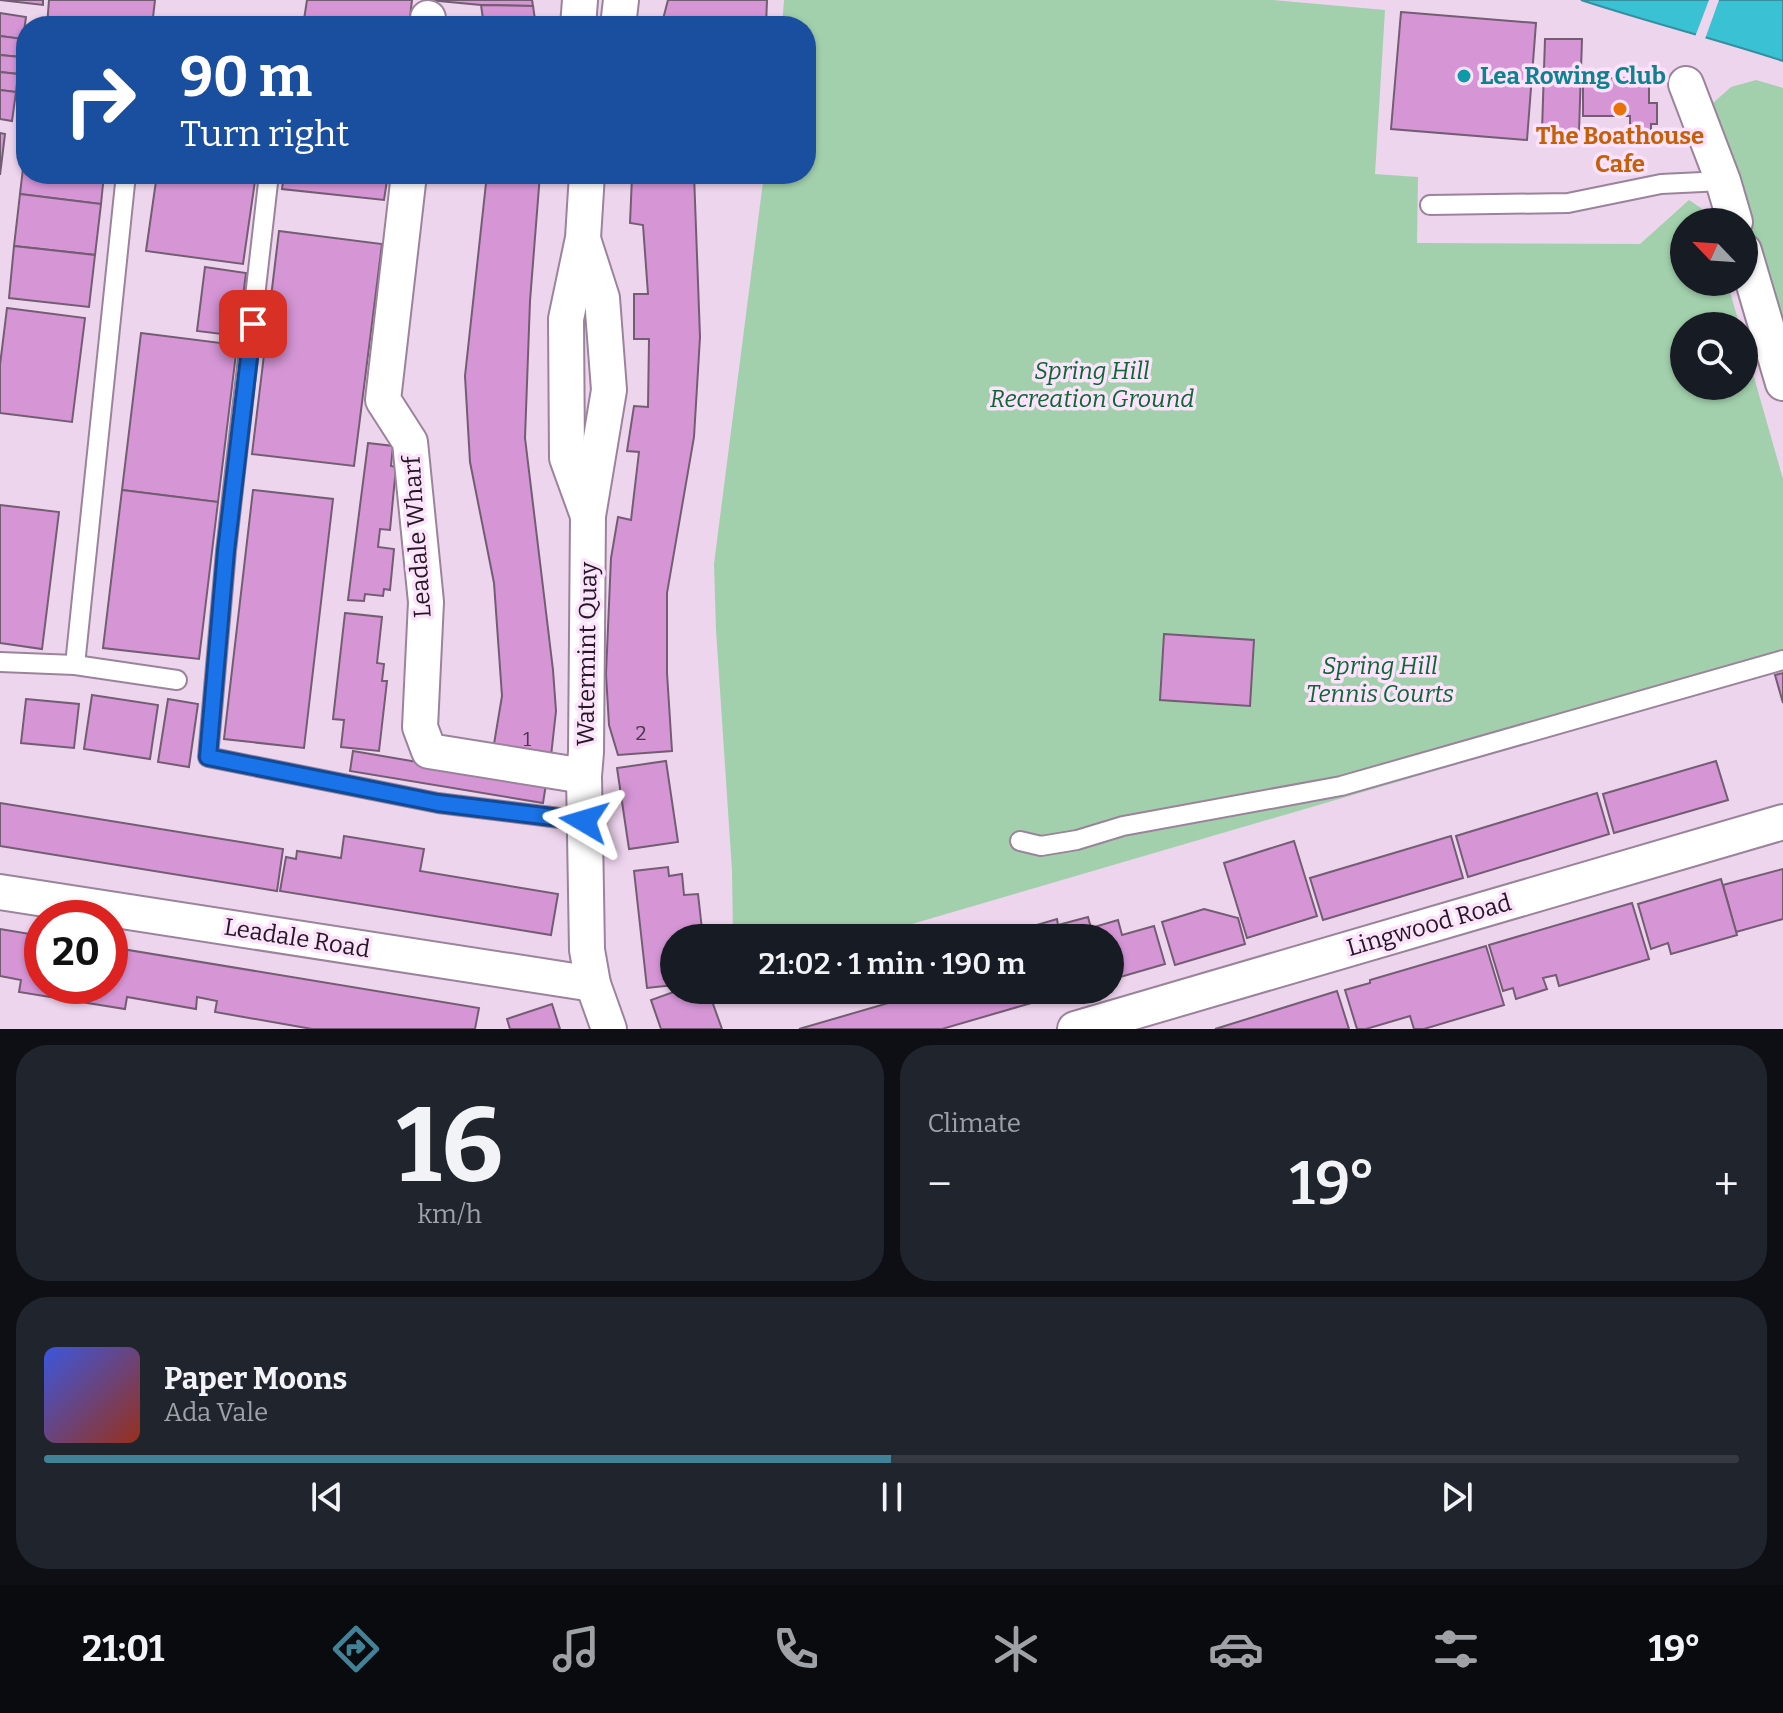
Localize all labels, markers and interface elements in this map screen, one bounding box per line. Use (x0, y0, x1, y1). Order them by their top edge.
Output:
text: 90 m (180, 44, 312, 111)
icon: right (48, 48, 152, 152)
place label: Lea Rowing Club (1480, 62, 1666, 90)
marker: Lea Rowing Club (1455, 67, 1473, 85)
marker: The Boathouse Cafe (1611, 100, 1629, 118)
text: Turn right (180, 112, 349, 156)
place label: The Boathouse Cafe (1536, 122, 1704, 178)
north arrow (1670, 208, 1758, 296)
map controls (1670, 208, 1758, 400)
pin (219, 290, 287, 358)
icon: arrive (231, 302, 275, 346)
button: search (1670, 312, 1758, 400)
park label: Spring Hill Recreation Ground (990, 357, 1194, 413)
street label: Leadale Wharf (397, 454, 437, 619)
street label: Watermint Quay (571, 561, 603, 746)
park label: Spring Hill Tennis Courts (1306, 652, 1454, 708)
house number: 2 (636, 721, 646, 745)
house number: 1 (523, 727, 531, 751)
position arrow (542, 779, 626, 863)
street label: Lingwood Road (1343, 888, 1515, 962)
speed limit sign: 20 (24, 900, 128, 1004)
street label: Leadale Road (222, 913, 372, 963)
text: 21:02 · 1 min · 190 m (758, 946, 1026, 982)
text: 16 (397, 1084, 503, 1209)
text: Climate (928, 1108, 1021, 1139)
text: 19° (1290, 1148, 1376, 1220)
text: − (928, 1158, 952, 1211)
text: + (1714, 1158, 1739, 1211)
text: km/h (418, 1199, 482, 1230)
text: Paper Moons (164, 1361, 347, 1397)
text: Ada Vale (164, 1397, 268, 1428)
icon: previous (305, 1475, 349, 1519)
icon: pause (870, 1475, 914, 1519)
icon: next (1435, 1475, 1479, 1519)
icon: directions (328, 1621, 384, 1677)
icon: music (548, 1621, 604, 1677)
icon: phone (768, 1621, 824, 1677)
icon: climate (988, 1621, 1044, 1677)
icon: car (1208, 1621, 1264, 1677)
icon: filters (1428, 1621, 1484, 1677)
text: 21:01 (82, 1627, 164, 1671)
text: 19° (1649, 1627, 1701, 1671)

